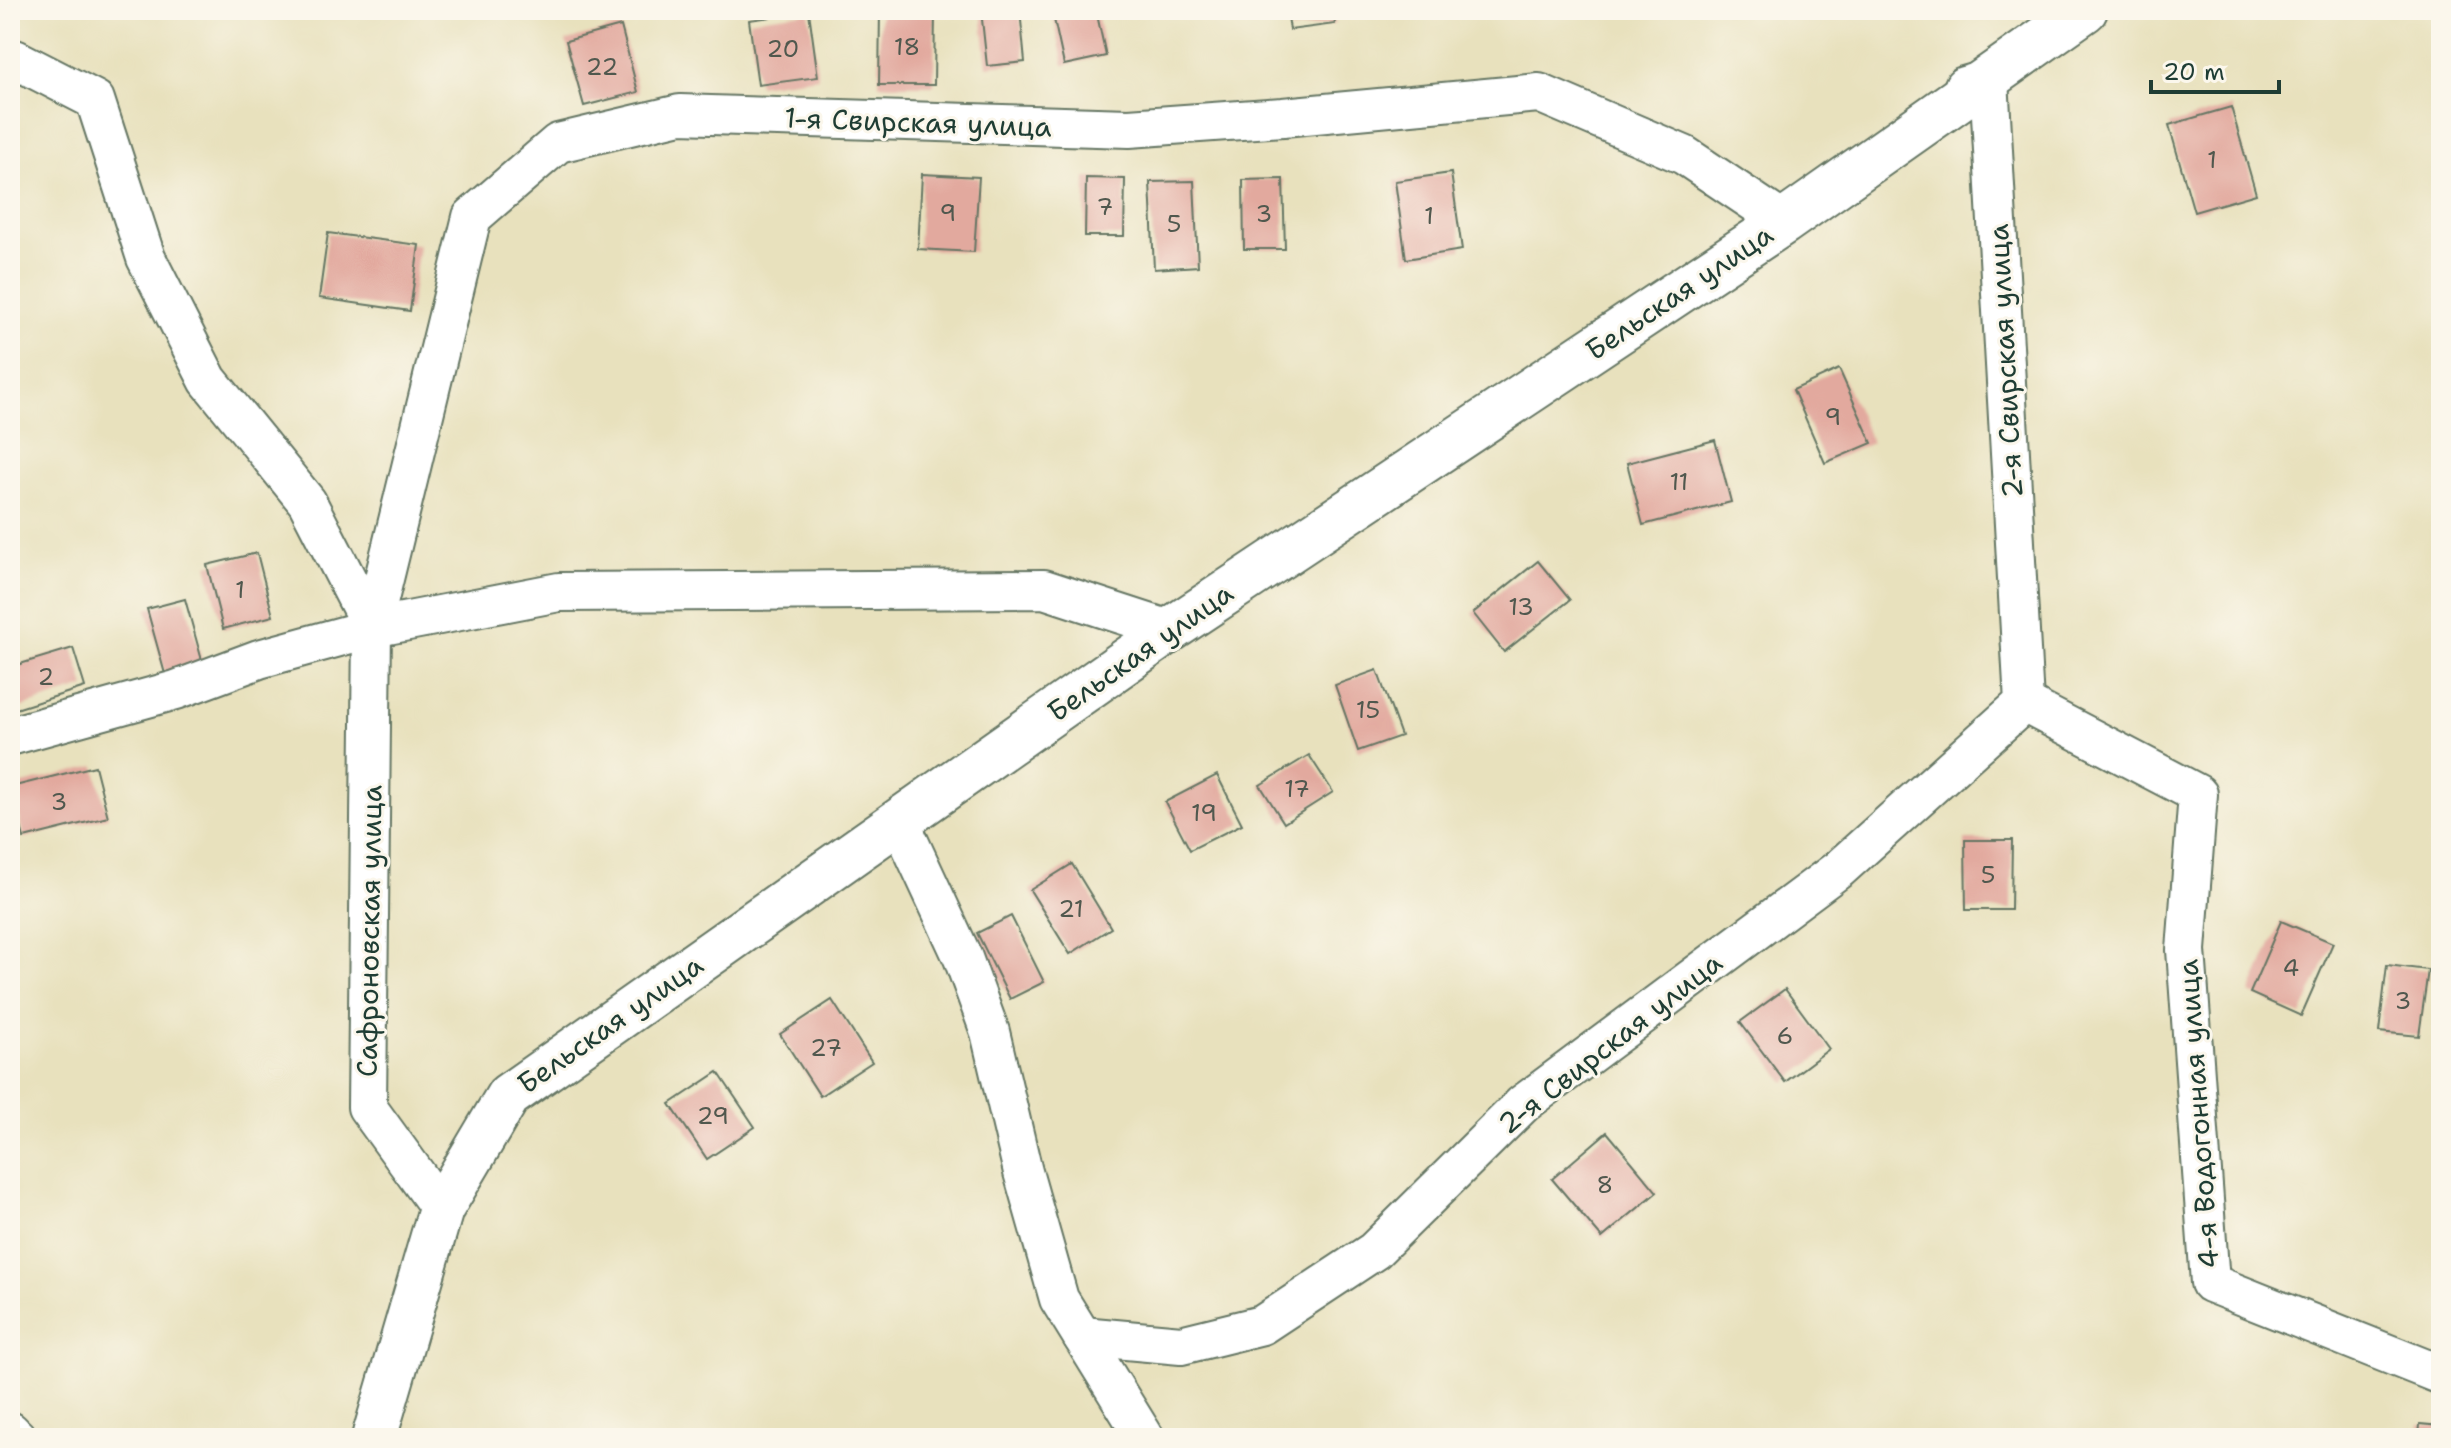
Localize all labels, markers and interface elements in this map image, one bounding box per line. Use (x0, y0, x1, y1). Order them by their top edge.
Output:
house number: 18 (894, 31, 920, 63)
house number: 20 (767, 33, 799, 65)
scale bar (2151, 44, 2279, 94)
house number: 22 (586, 51, 618, 83)
text: 20 m (2163, 56, 2225, 88)
street label: 1-я Свирская улица (784, 98, 1052, 146)
house number: 1 (2207, 144, 2217, 176)
house number: 7 (1097, 191, 1113, 223)
house number: 9 (940, 197, 956, 229)
house number: 3 (1256, 198, 1272, 230)
house number: 1 (1424, 200, 1434, 232)
house number: 5 (1167, 208, 1181, 240)
street label: Бельская улица (1578, 215, 1780, 369)
street label: 2-я Свирская улица (1979, 223, 2031, 499)
house number: 9 (1825, 401, 1841, 433)
house number: 11 (1669, 466, 1689, 498)
house number: 1 (235, 574, 245, 606)
street label: Бельская улица (1040, 574, 1240, 730)
house number: 13 (1508, 591, 1534, 623)
house number: 2 (38, 661, 54, 693)
house number: 15 (1356, 694, 1380, 726)
house number: 17 (1284, 773, 1310, 805)
street label: Сафроновская улица (347, 785, 391, 1077)
house number: 3 (51, 786, 67, 818)
house number: 19 (1191, 797, 1217, 829)
house number: 5 (1981, 859, 1995, 891)
house number: 21 (1058, 893, 1084, 925)
street label: 2-я Свирская улица (1490, 944, 1730, 1142)
street label: Бельская улица (510, 946, 710, 1102)
house number: 4 (2283, 952, 2299, 984)
street label: 4-я Водогонная улица (2168, 958, 2228, 1270)
house number: 3 (2395, 985, 2411, 1017)
house number: 6 (1777, 1020, 1793, 1052)
house number: 27 (810, 1032, 842, 1064)
house number: 29 (697, 1100, 729, 1132)
house number: 8 (1597, 1169, 1613, 1201)

